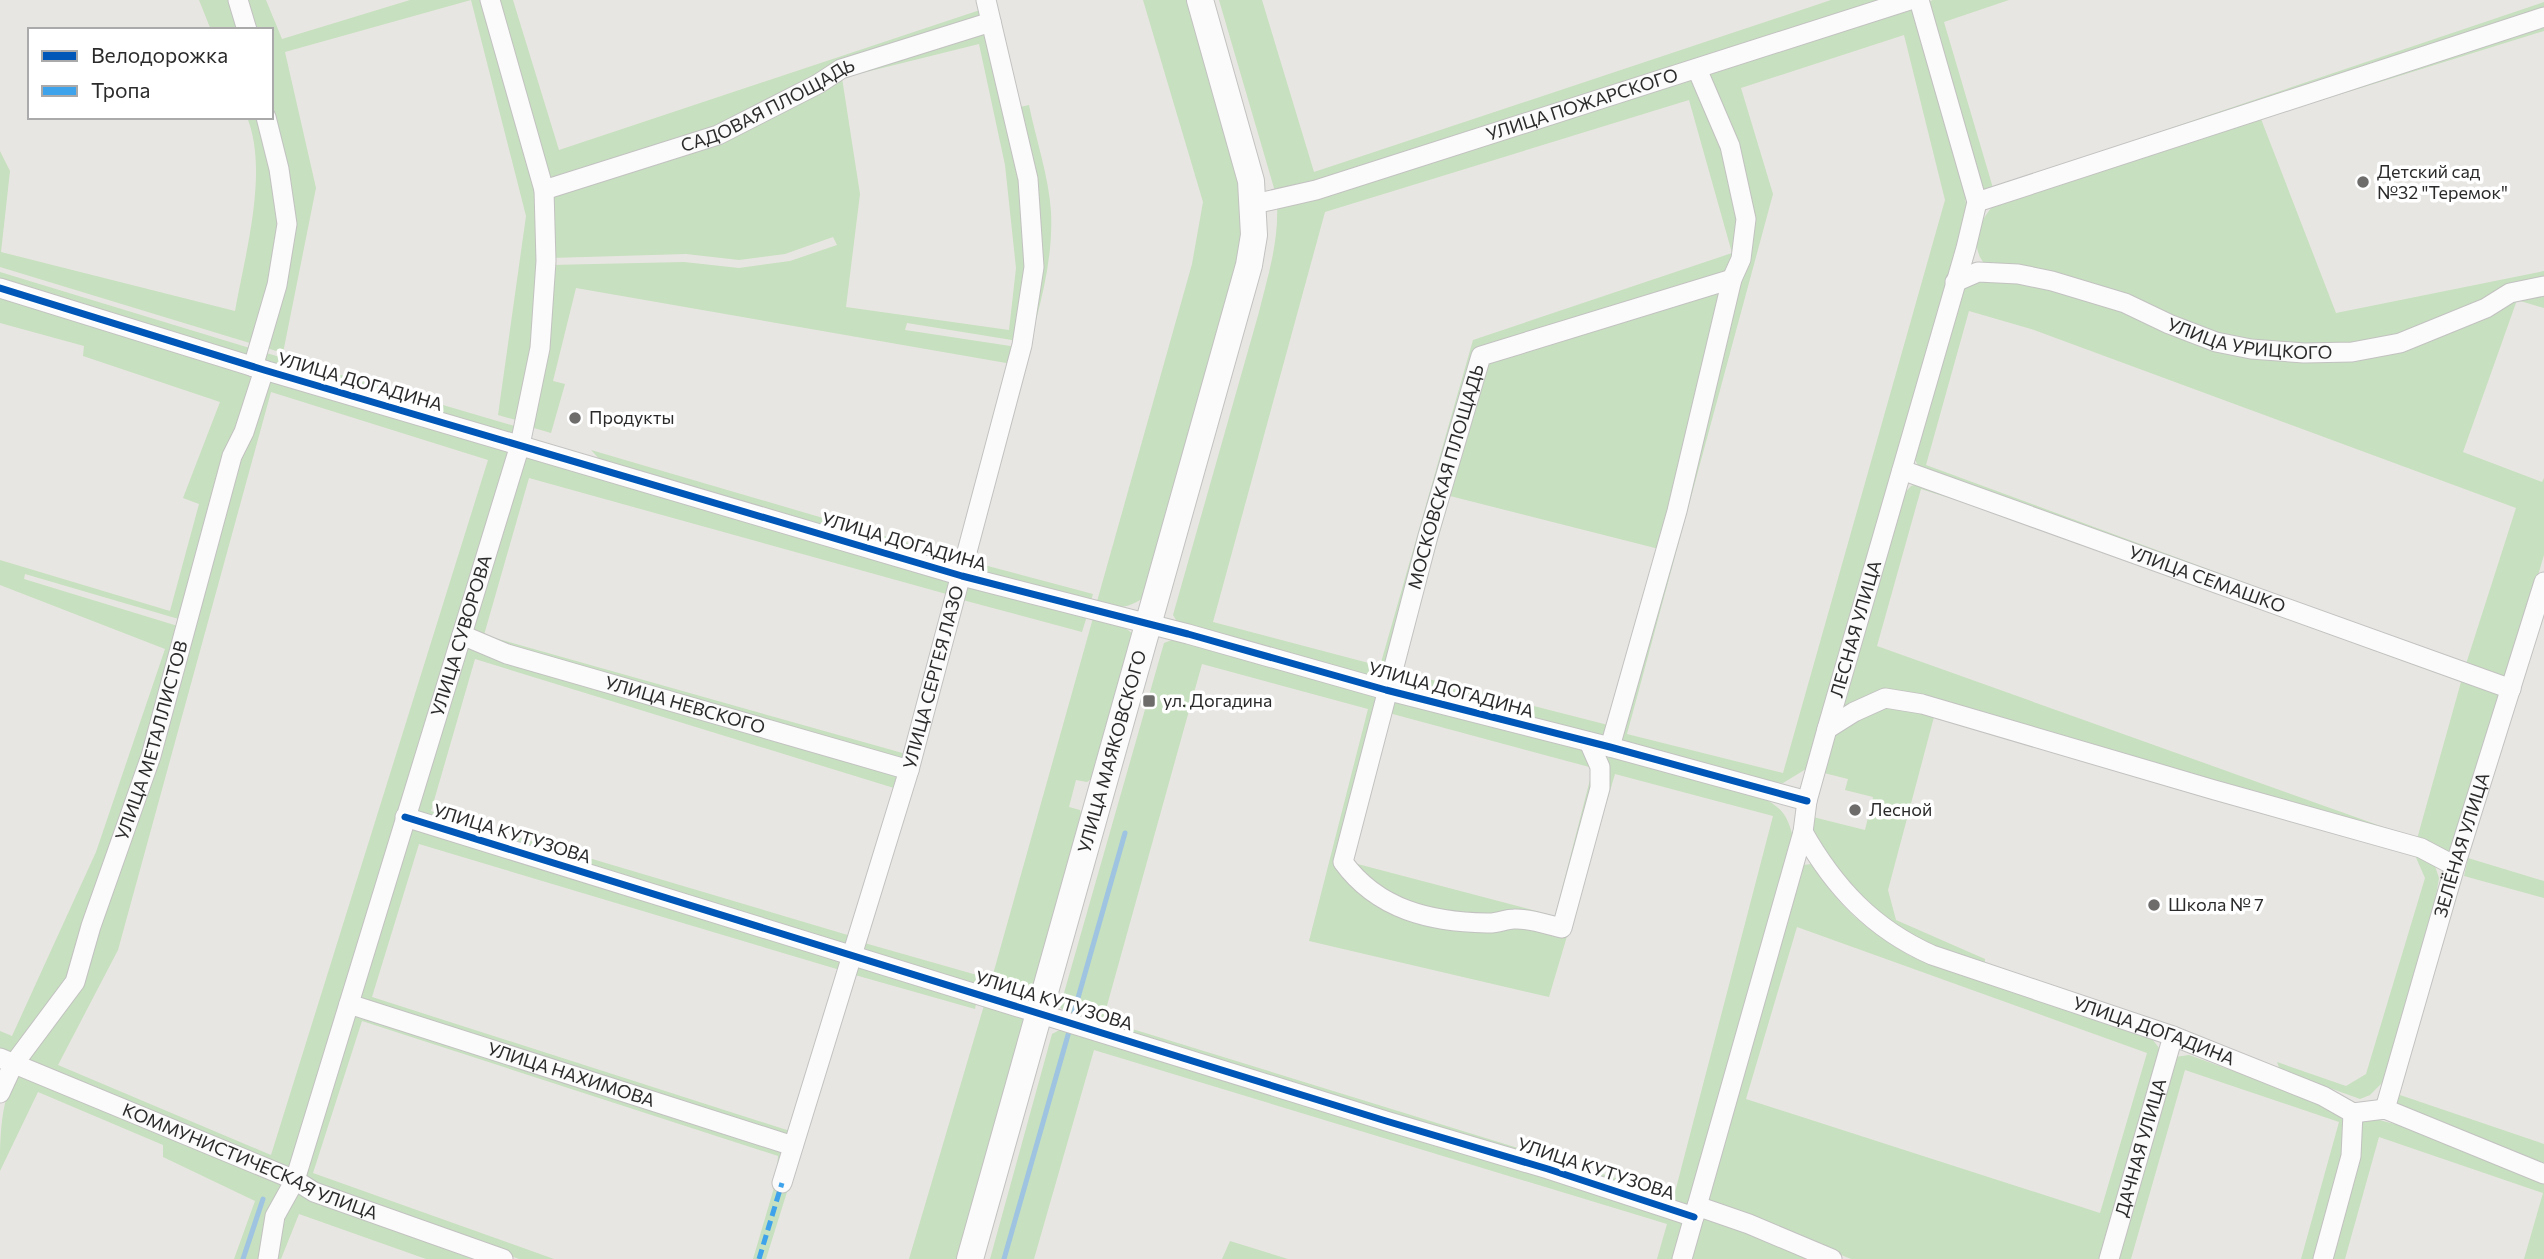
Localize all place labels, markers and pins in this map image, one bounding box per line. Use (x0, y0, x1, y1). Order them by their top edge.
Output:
place label: Детский сад №32 "Теремок" (2377, 160, 2508, 203)
marker: Детский сад №32 "Теремок" (2355, 174, 2371, 190)
place label: Продукты (589, 406, 674, 428)
marker: Продукты (567, 410, 583, 426)
place label: ул. Догадина (1163, 689, 1272, 711)
marker: ул. Догадина (1141, 693, 1157, 709)
place label: Лесной (1869, 798, 1932, 820)
marker: Лесной (1847, 802, 1863, 818)
place label: Школа № 7 (2168, 893, 2264, 915)
marker: Школа № 7 (2146, 897, 2162, 913)

